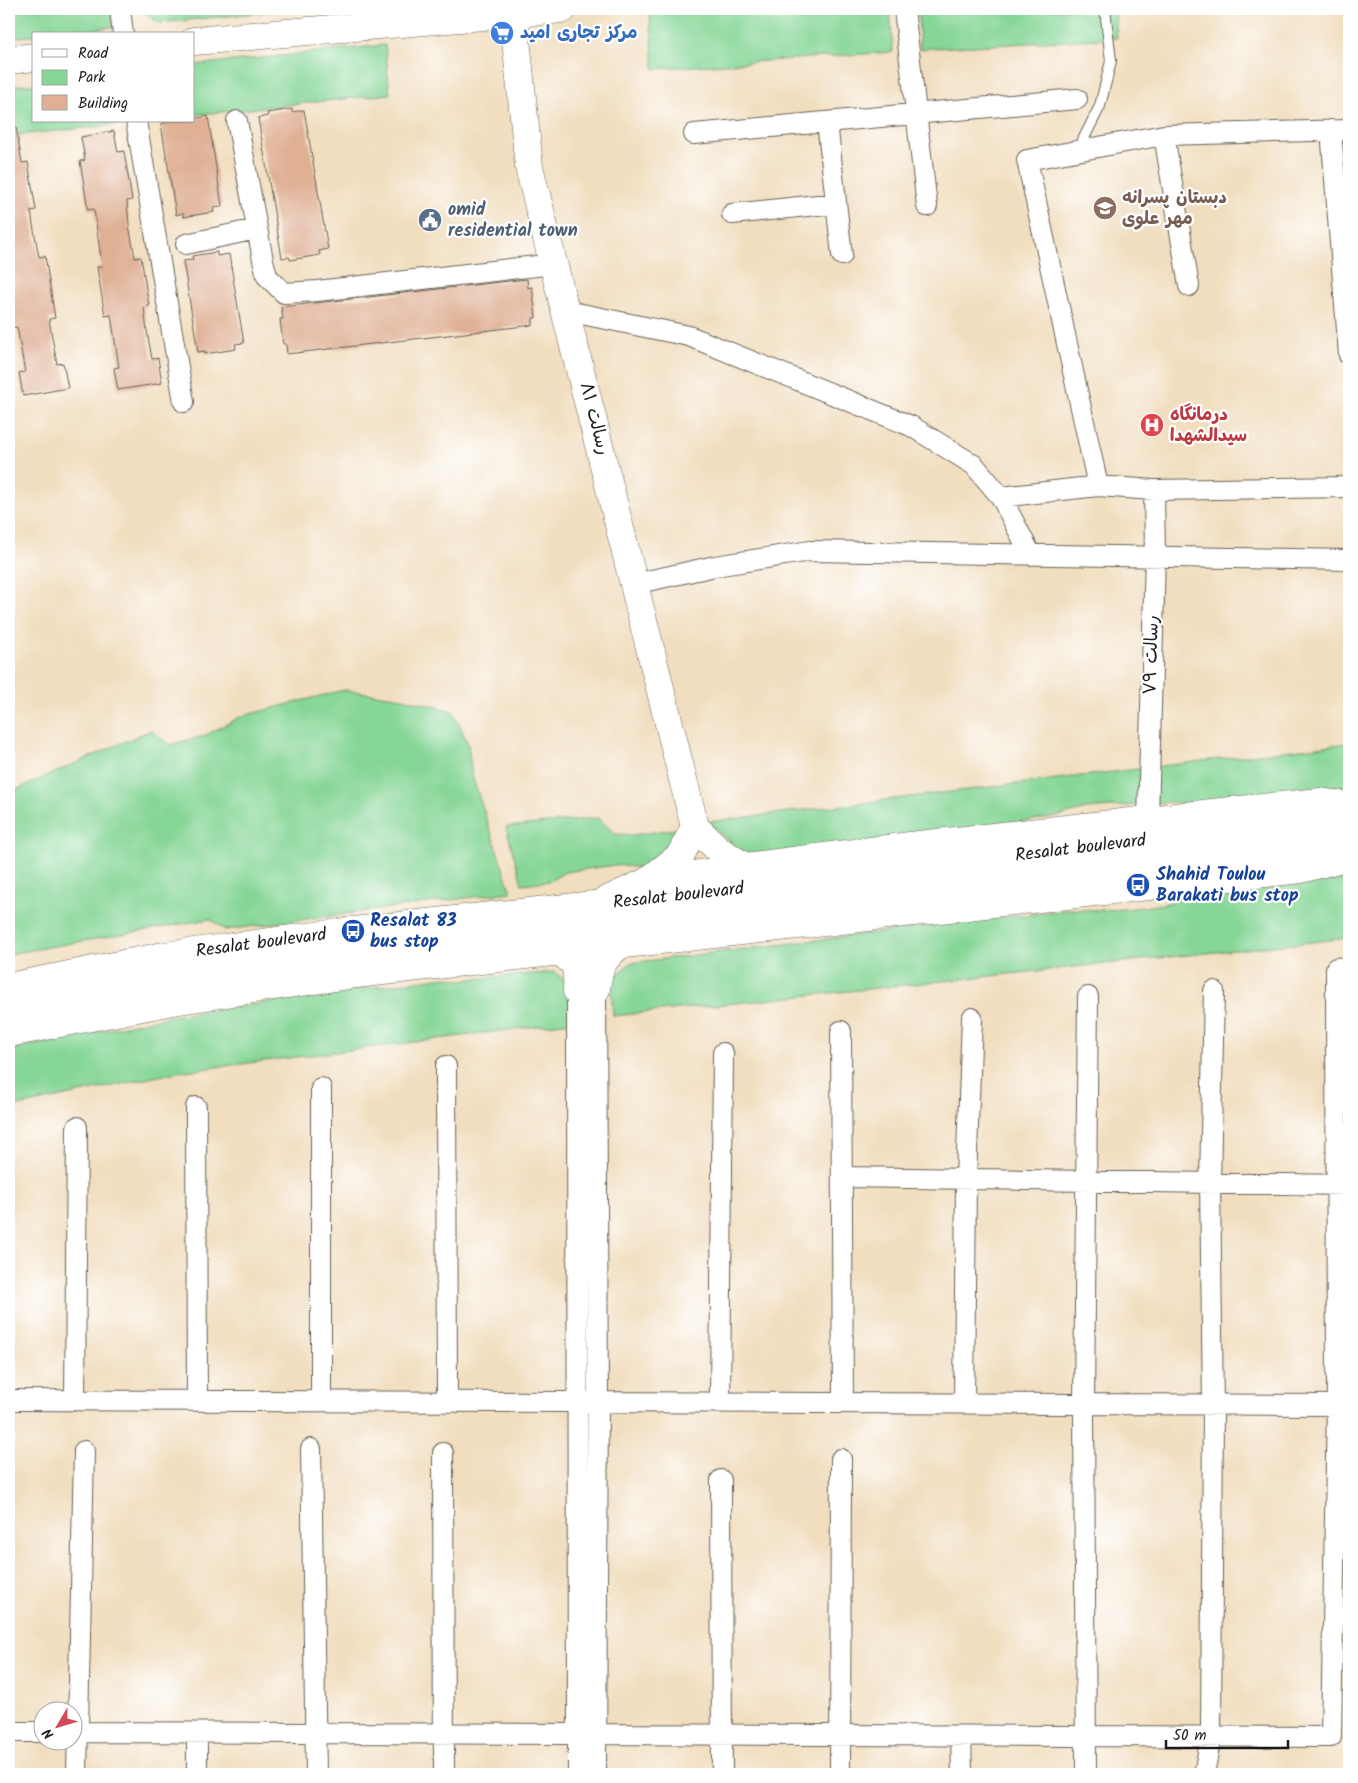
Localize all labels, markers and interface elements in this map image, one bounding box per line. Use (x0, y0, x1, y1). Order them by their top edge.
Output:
place label: مرکز تجاری امید (520, 19, 637, 48)
supermarket icon: مرکز تجاری امید (489, 20, 515, 46)
legend (32, 32, 195, 122)
text: Road (78, 42, 109, 66)
text: Park (78, 66, 106, 90)
text: Building (78, 92, 128, 116)
place label: دبستان پسرانه مهر علوی (1122, 184, 1227, 234)
school or university icon: دبستان پسرانه مهر علوی (1092, 195, 1118, 221)
place label: omid residential town (448, 196, 578, 246)
public building icon: omid residential town (417, 207, 443, 233)
street label: رسالت ۸۱ (571, 379, 617, 459)
place label: درمانگاه سیدالشهدا (1170, 401, 1247, 451)
hospital icon: درمانگاه سیدالشهدا (1139, 412, 1165, 438)
street label: رسالت ۷۹ (1136, 615, 1168, 695)
street label: Resalat boulevard (1013, 826, 1149, 870)
place label: Shahid Toulou Barakati bus stop (1156, 861, 1299, 911)
bus stop icon: Shahid Toulou Barakati bus stop (1125, 872, 1151, 898)
street label: Resalat boulevard (611, 874, 747, 917)
place label: Resalat 83 bus stop (370, 907, 457, 957)
bus stop icon: Resalat 83 bus stop (340, 918, 366, 944)
street label: Resalat boulevard (194, 920, 329, 966)
north arrow (32, 1700, 82, 1750)
scale bar (1166, 1718, 1288, 1750)
text: N (37, 1723, 60, 1744)
text: 50 m (1173, 1724, 1207, 1748)

